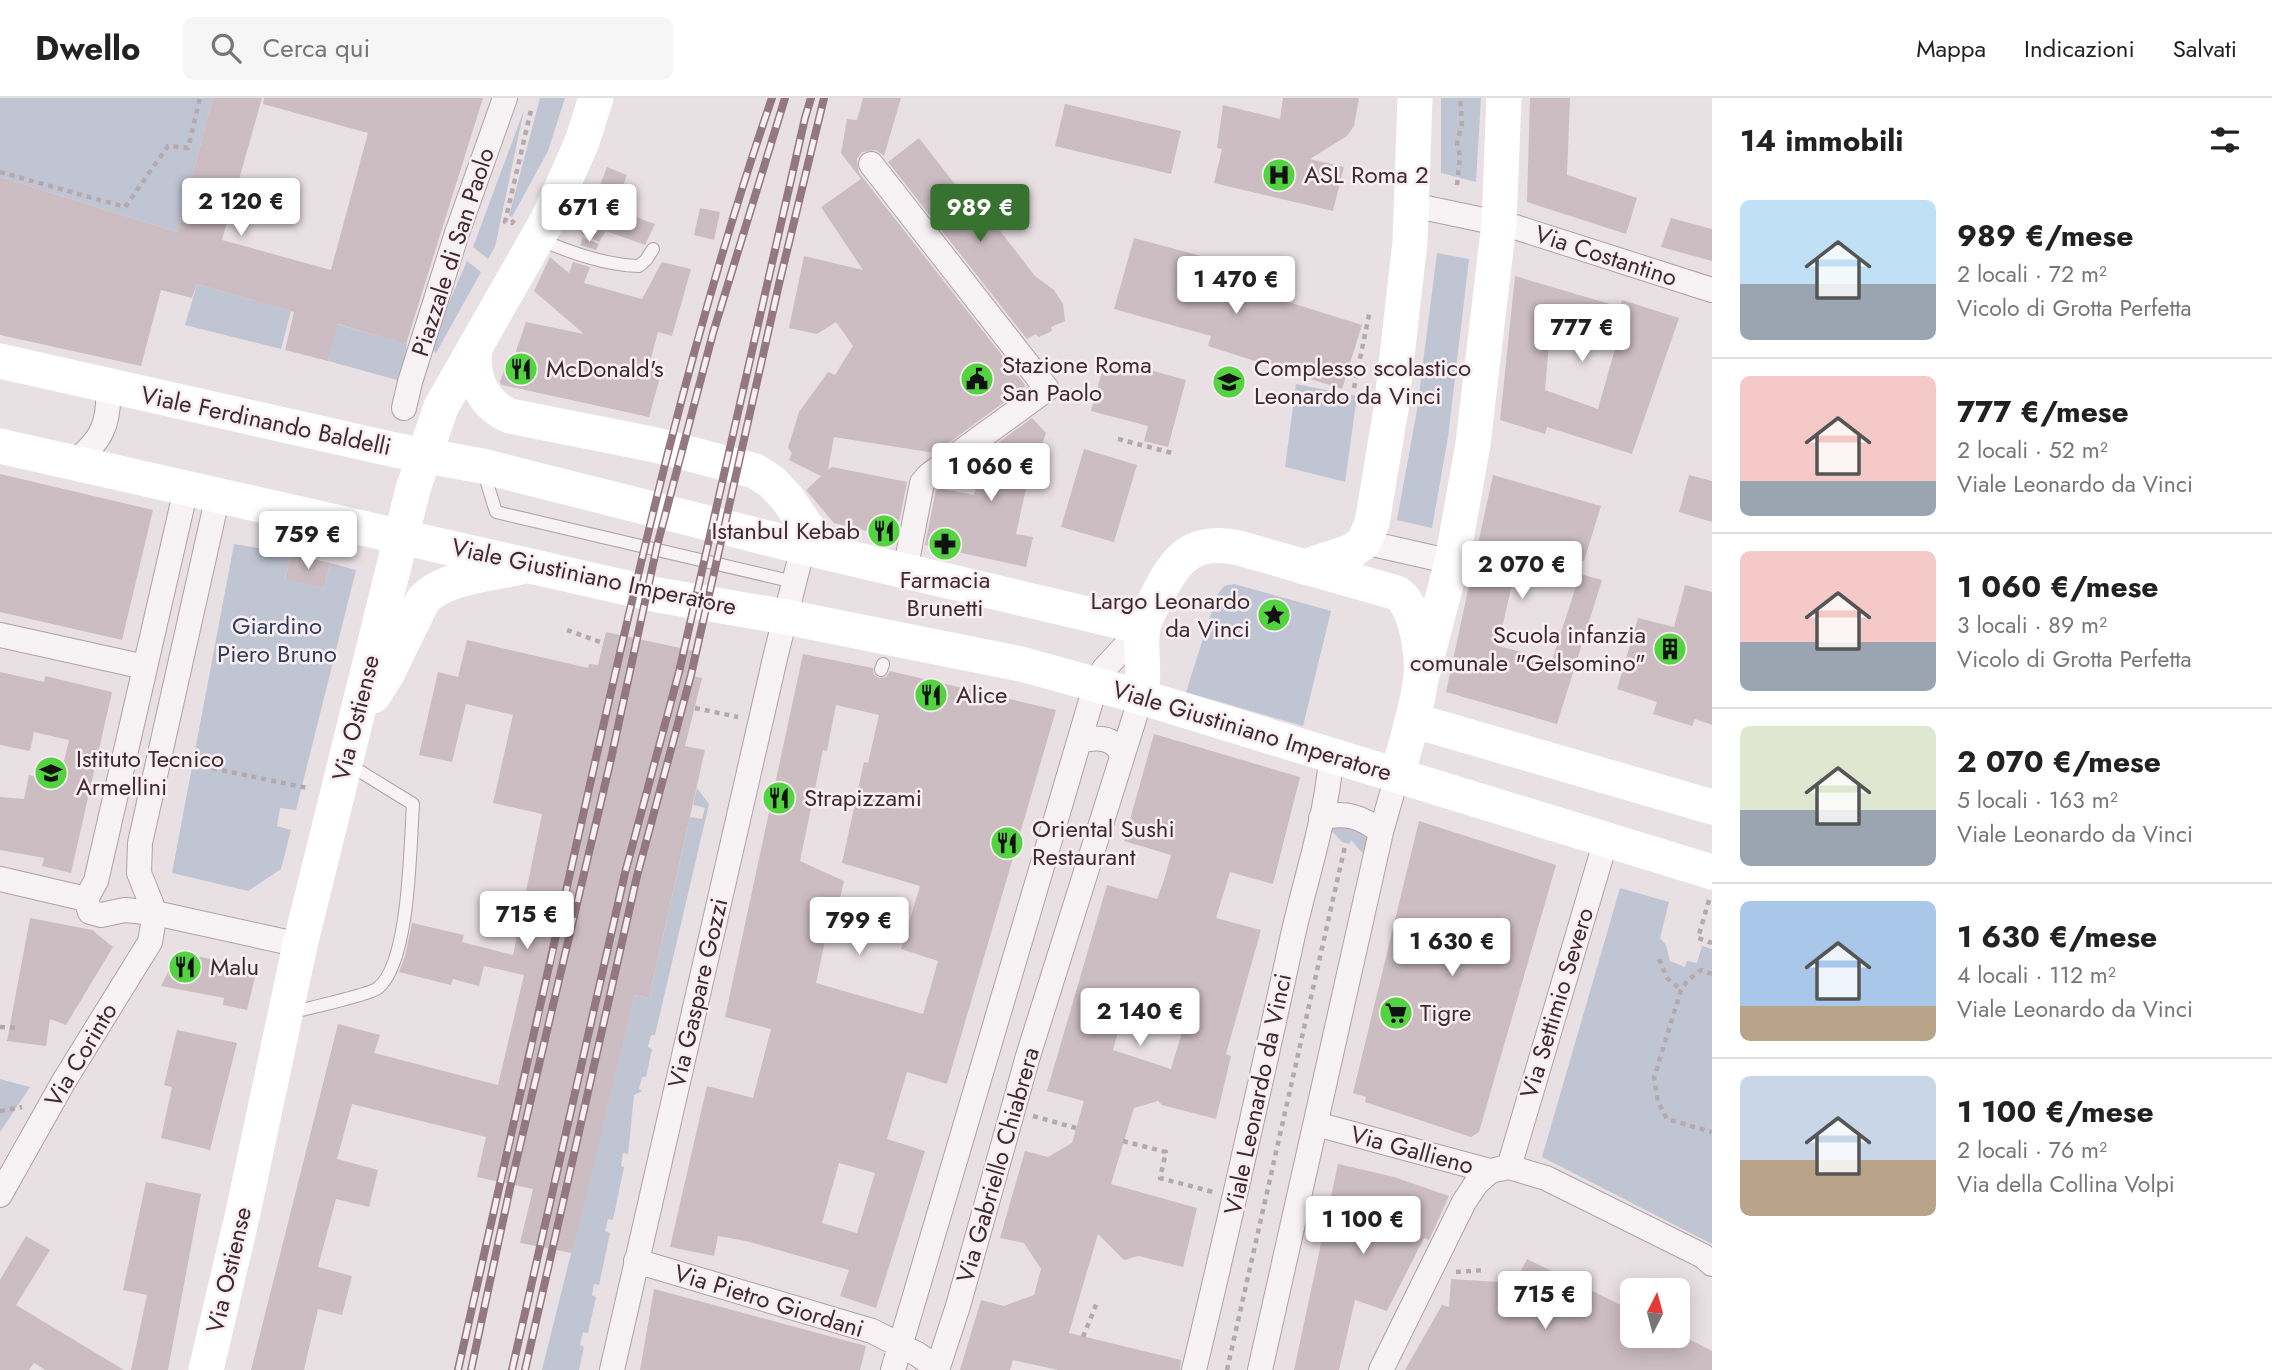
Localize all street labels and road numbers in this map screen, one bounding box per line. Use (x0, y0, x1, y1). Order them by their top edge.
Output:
street label: Piazzale di San Paolo (402, 143, 503, 361)
street label: Via Costantino (1531, 216, 1682, 295)
street label: Viale Ferdinando Baldelli (138, 377, 394, 464)
street label: Viale Giustiniano Imperatore (448, 529, 740, 624)
street label: Via Ostiense (323, 651, 388, 784)
street label: Viale Giustiniano Imperatore (1108, 671, 1396, 790)
street label: Via Gaspare Gozzi (659, 895, 736, 1091)
street label: Via Settimio Severo (1511, 903, 1602, 1103)
street label: Viale Leonardo da Vinci (1215, 970, 1300, 1218)
street label: Via Corinto (36, 996, 126, 1114)
street label: Via Gabriello Chiabrera (947, 1043, 1048, 1287)
street label: Via Gallieno (1347, 1116, 1478, 1183)
street label: Via Ostiense (197, 1203, 260, 1336)
street label: Via Pietro Giordani (670, 1255, 868, 1346)

